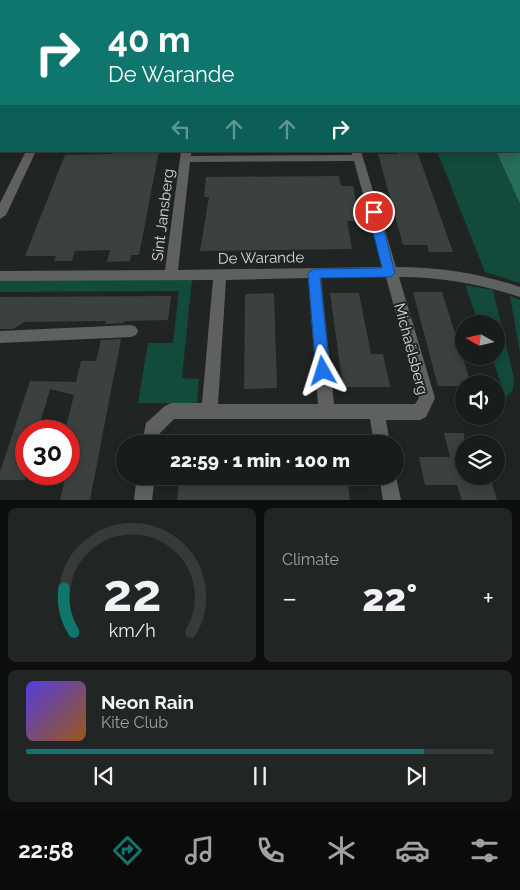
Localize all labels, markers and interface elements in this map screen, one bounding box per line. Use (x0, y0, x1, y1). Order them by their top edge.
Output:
text: 40 m (108, 19, 190, 60)
icon: right (25, 20, 90, 85)
text: De Warande (108, 61, 234, 87)
icon: left (167, 115, 195, 143)
icon: ahead (220, 115, 248, 143)
icon: ahead (273, 115, 301, 143)
icon: right (326, 115, 354, 143)
street label: Sint Jansberg (148, 168, 178, 262)
pin (353, 191, 395, 233)
icon: arrive (360, 198, 388, 226)
street label: De Warande (218, 248, 304, 268)
street label: Michaëlsberg (390, 301, 432, 397)
north arrow (455, 315, 505, 365)
map controls (455, 315, 505, 485)
position arrow (296, 344, 348, 396)
button: sound (455, 375, 505, 425)
speed limit sign: 30 (15, 420, 80, 485)
button: layers (455, 435, 505, 485)
text: 22:59 · 1 min · 100 m (170, 449, 350, 471)
text: Climate (282, 550, 339, 569)
text: 22 (103, 562, 161, 623)
text: 22° (362, 575, 417, 620)
text: − (282, 582, 297, 615)
text: + (482, 582, 494, 615)
text: km/h (108, 620, 156, 641)
text: Neon Rain (101, 691, 194, 713)
text: Kite Club (101, 713, 168, 732)
icon: previous (90, 762, 118, 790)
icon: pause (246, 762, 274, 790)
icon: next (402, 762, 430, 790)
icon: directions (110, 833, 145, 868)
icon: music (182, 833, 217, 868)
icon: phone (253, 833, 288, 868)
icon: climate (324, 833, 359, 868)
icon: car (395, 833, 430, 868)
icon: filters (467, 833, 502, 868)
text: 22:58 (18, 837, 74, 863)

